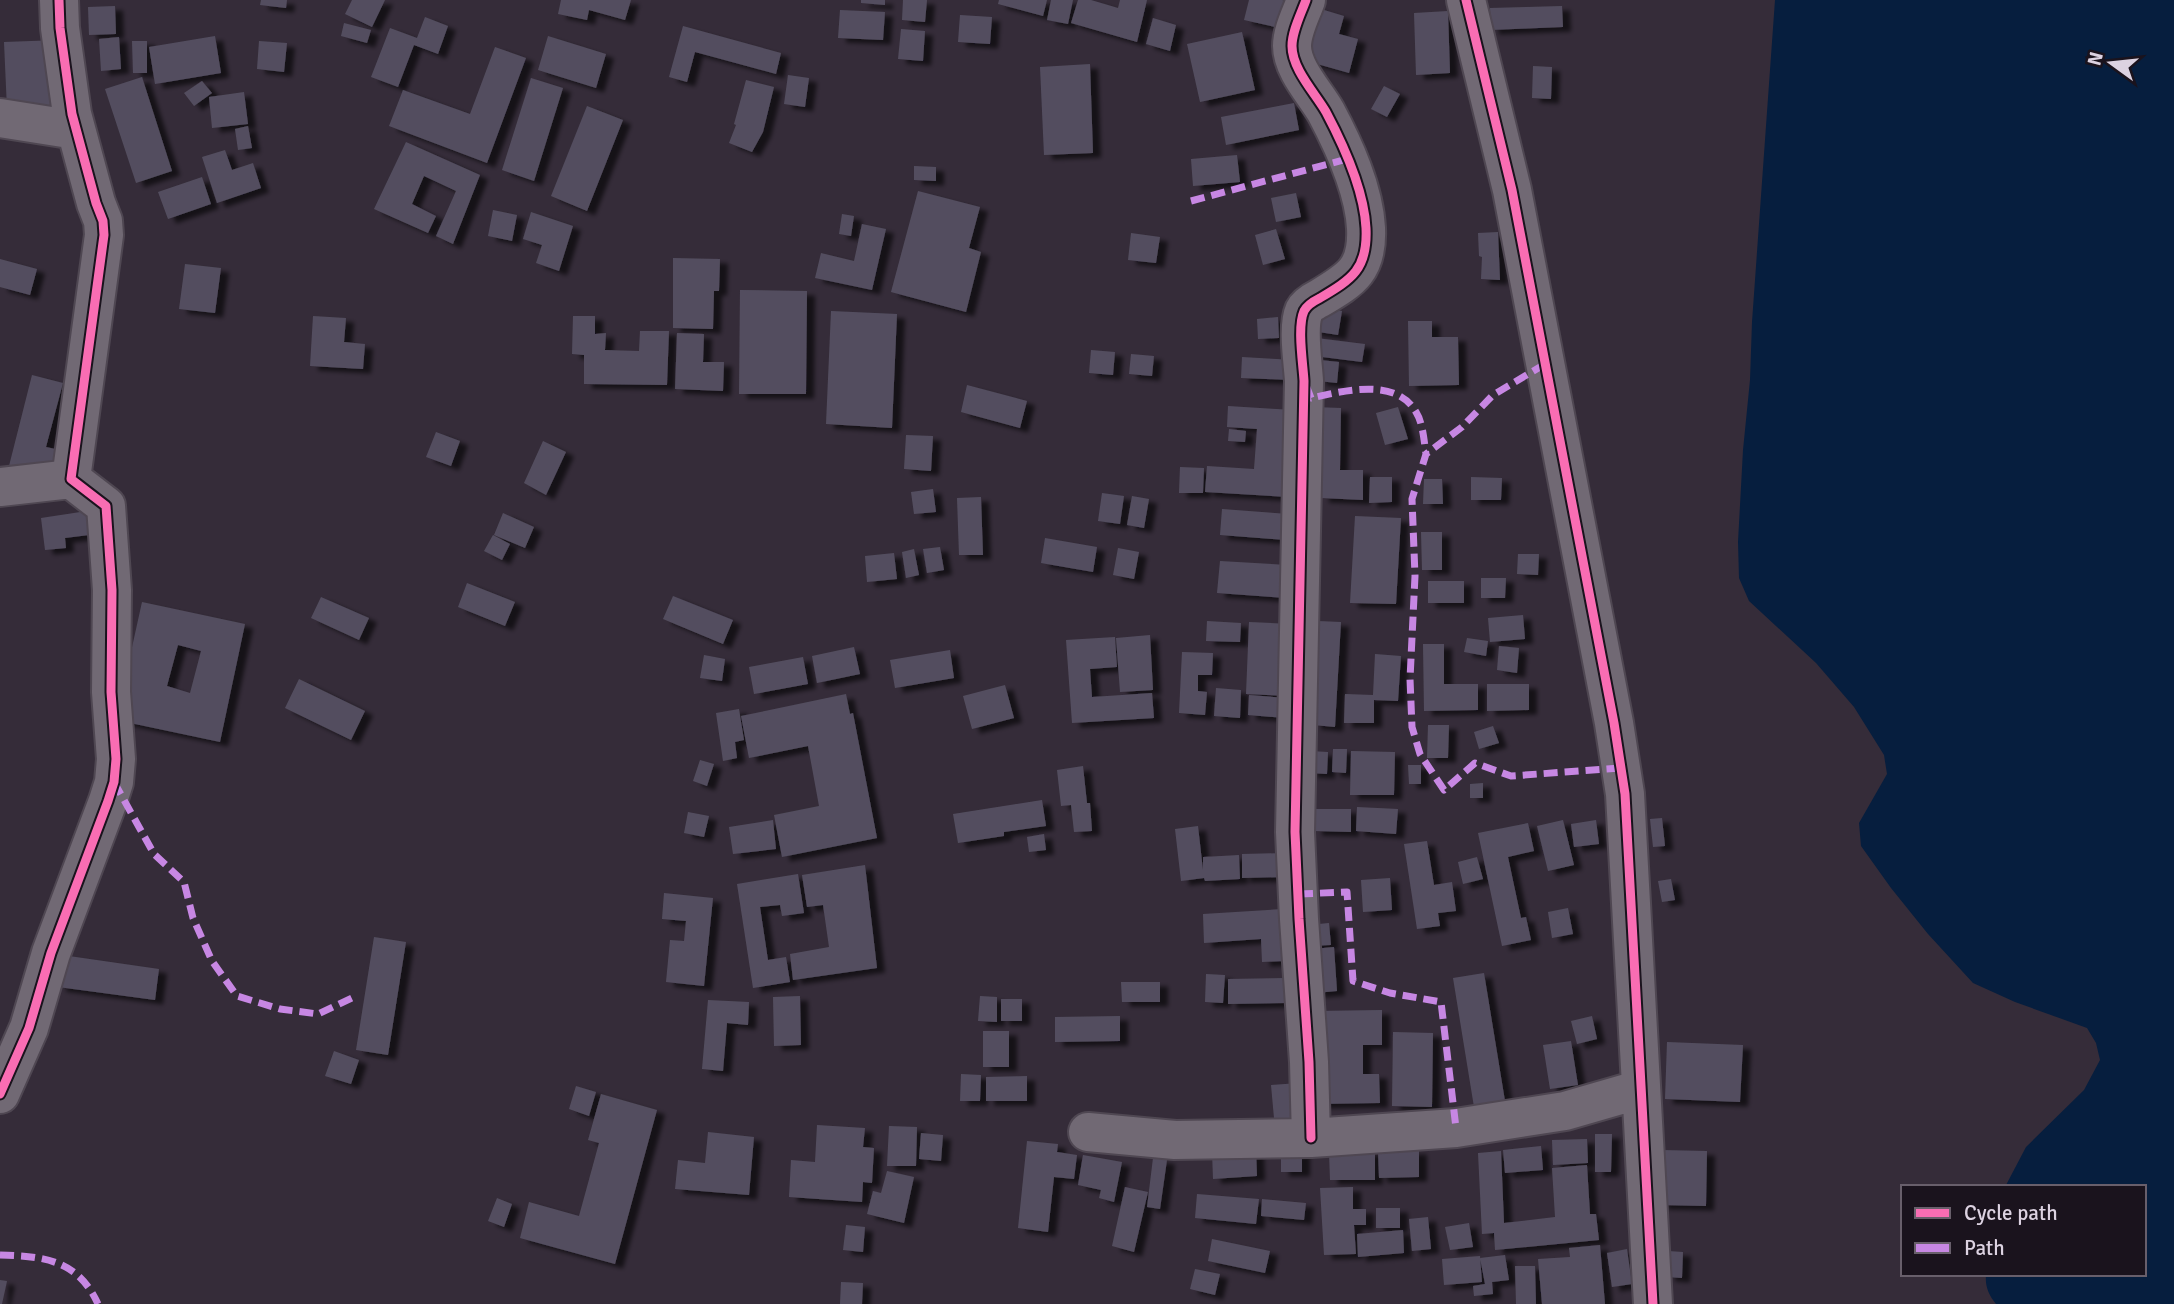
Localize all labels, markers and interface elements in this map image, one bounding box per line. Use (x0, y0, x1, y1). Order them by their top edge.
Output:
north arrow (2076, 28, 2146, 98)
text: N (2082, 49, 2109, 68)
legend (1901, 1185, 2146, 1276)
text: Cycle path (1964, 1200, 2058, 1226)
text: Path (1964, 1235, 2005, 1261)

